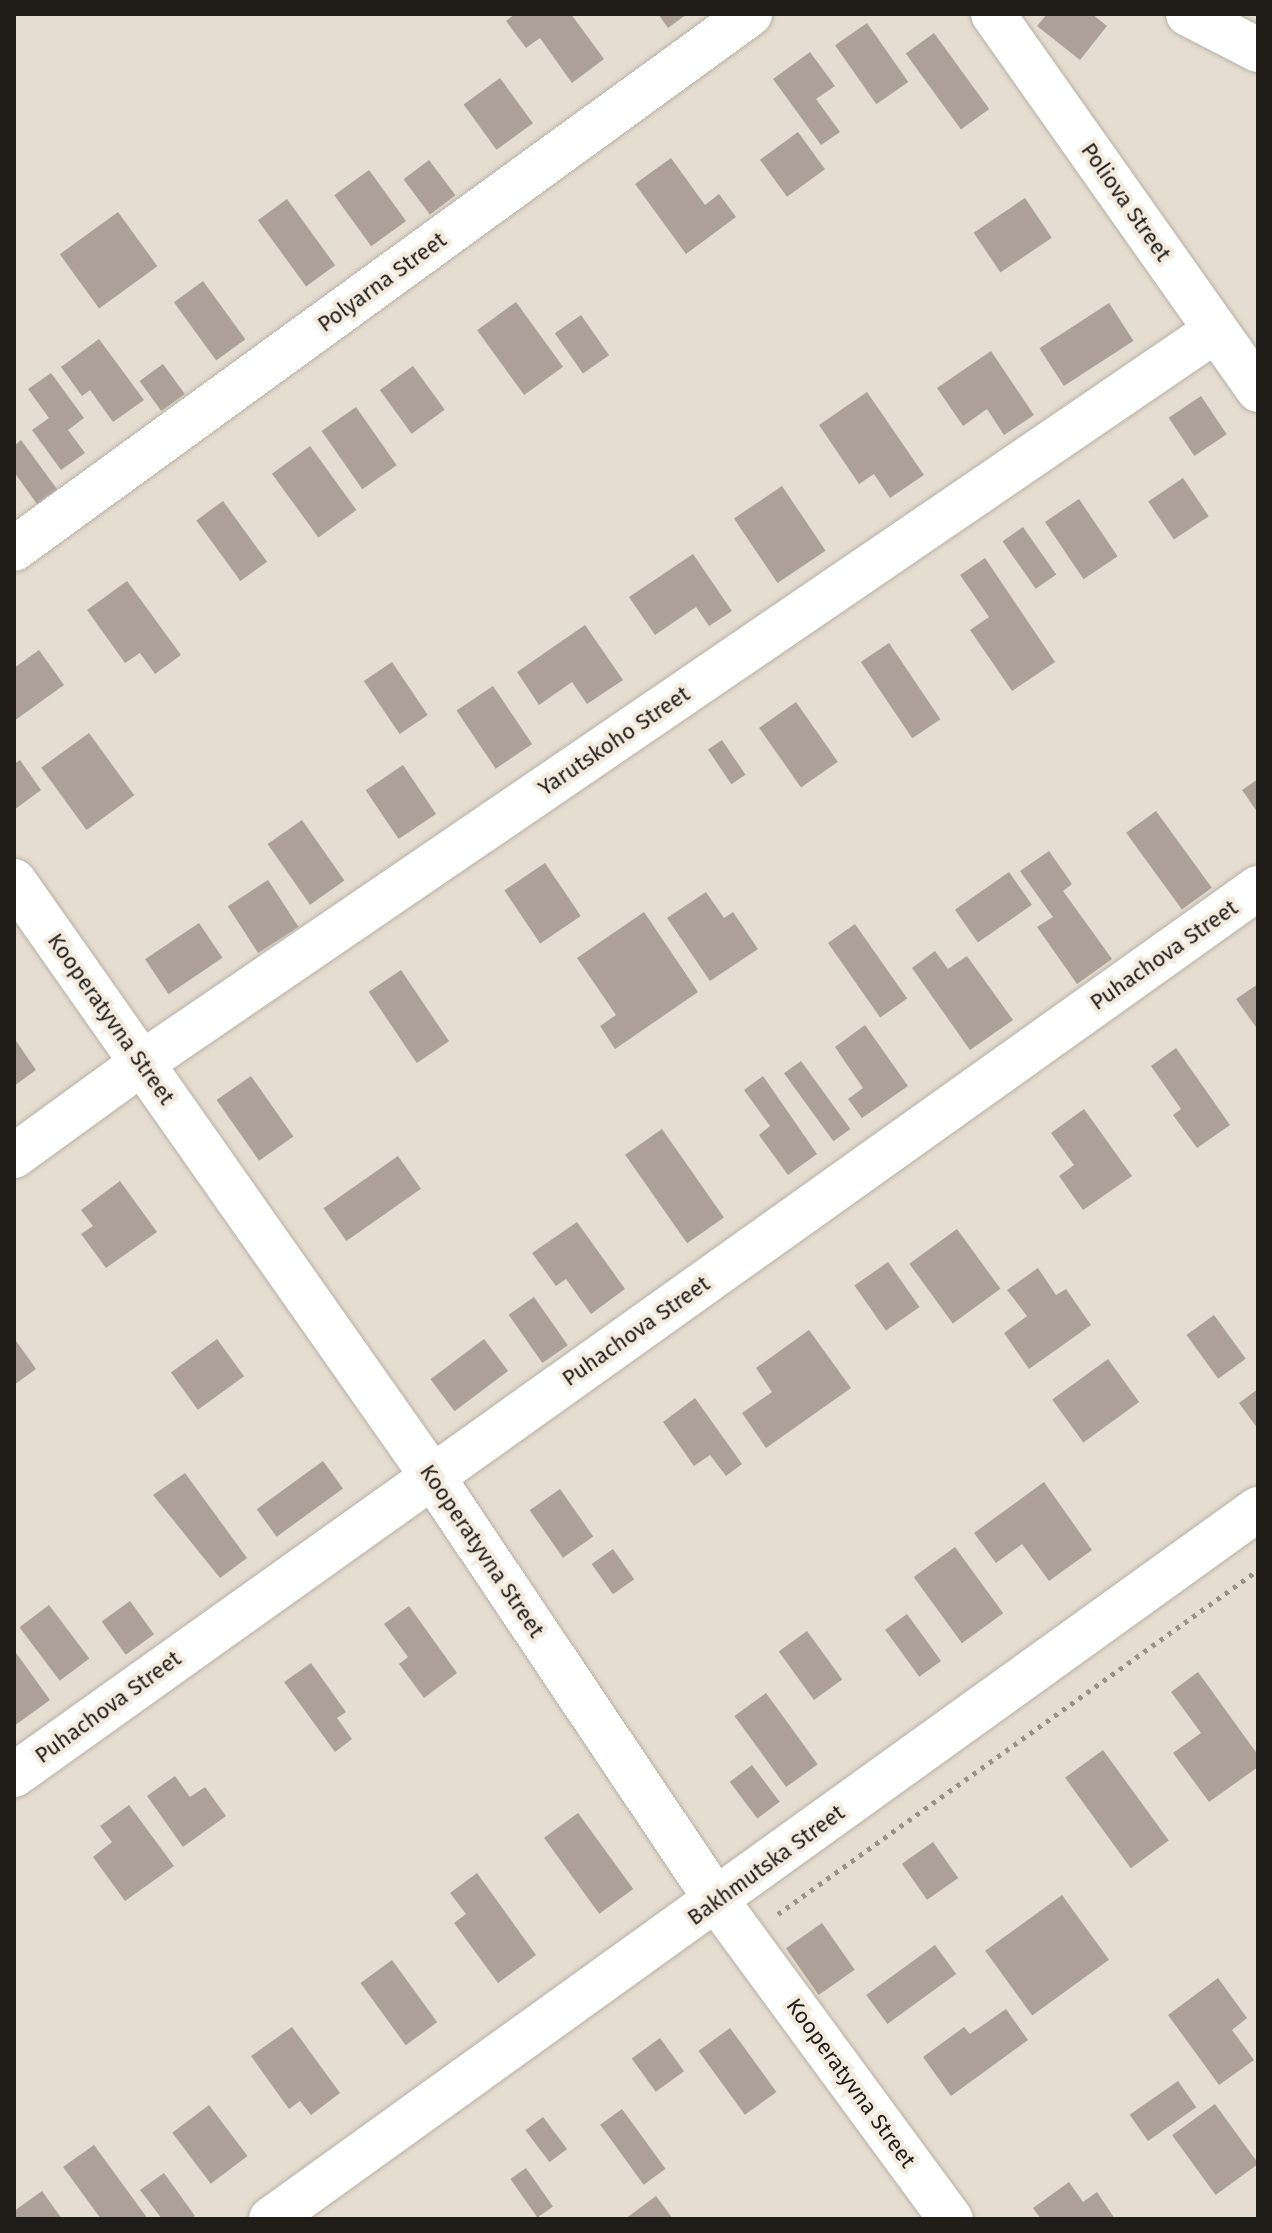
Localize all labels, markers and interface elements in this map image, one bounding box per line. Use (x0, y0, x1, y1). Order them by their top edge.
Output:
street label: Poliova Street (1076, 138, 1176, 266)
street label: Polyarna Street (313, 227, 451, 337)
street label: Yarutskoho Street (533, 681, 695, 801)
street label: Puhachova Street (1085, 894, 1243, 1016)
street label: Kooperatyvna Street (42, 928, 180, 1110)
street label: Puhachova Street (557, 1270, 715, 1392)
street label: Kooperatyvna Street (414, 1459, 550, 1643)
street label: Puhachova Street (30, 1645, 186, 1769)
street label: Bakhmutska Street (682, 1799, 850, 1931)
street label: Kooperatyvna Street (781, 1993, 921, 2173)

